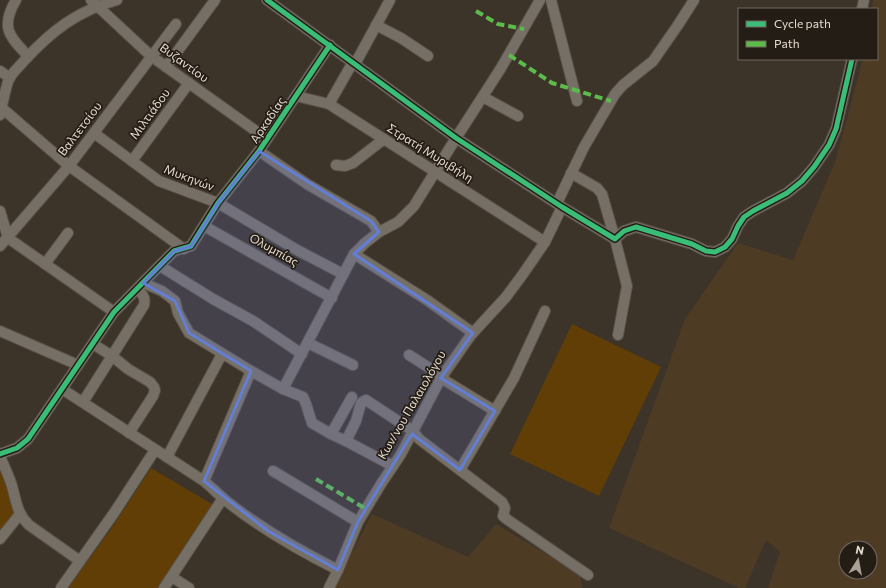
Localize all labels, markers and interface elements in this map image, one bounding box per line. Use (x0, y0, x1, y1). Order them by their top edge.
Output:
legend (738, 8, 878, 60)
text: Cycle path (774, 16, 831, 30)
text: Path (774, 36, 800, 50)
street label: Βυζαντίου (158, 40, 212, 85)
street label: Μιλτιάδου (126, 85, 172, 141)
street label: Αρκαδίας (247, 93, 288, 145)
street label: Βαλτετσίου (54, 99, 104, 158)
street label: Στρατή Μυριβήλη (385, 120, 476, 184)
street label: Μυκηνών (162, 161, 216, 193)
street label: Ολυμπίας (248, 230, 301, 268)
street label: Κων/νου Παλαιολόγου (374, 348, 448, 461)
north arrow (838, 540, 878, 580)
text: N (855, 543, 865, 557)

